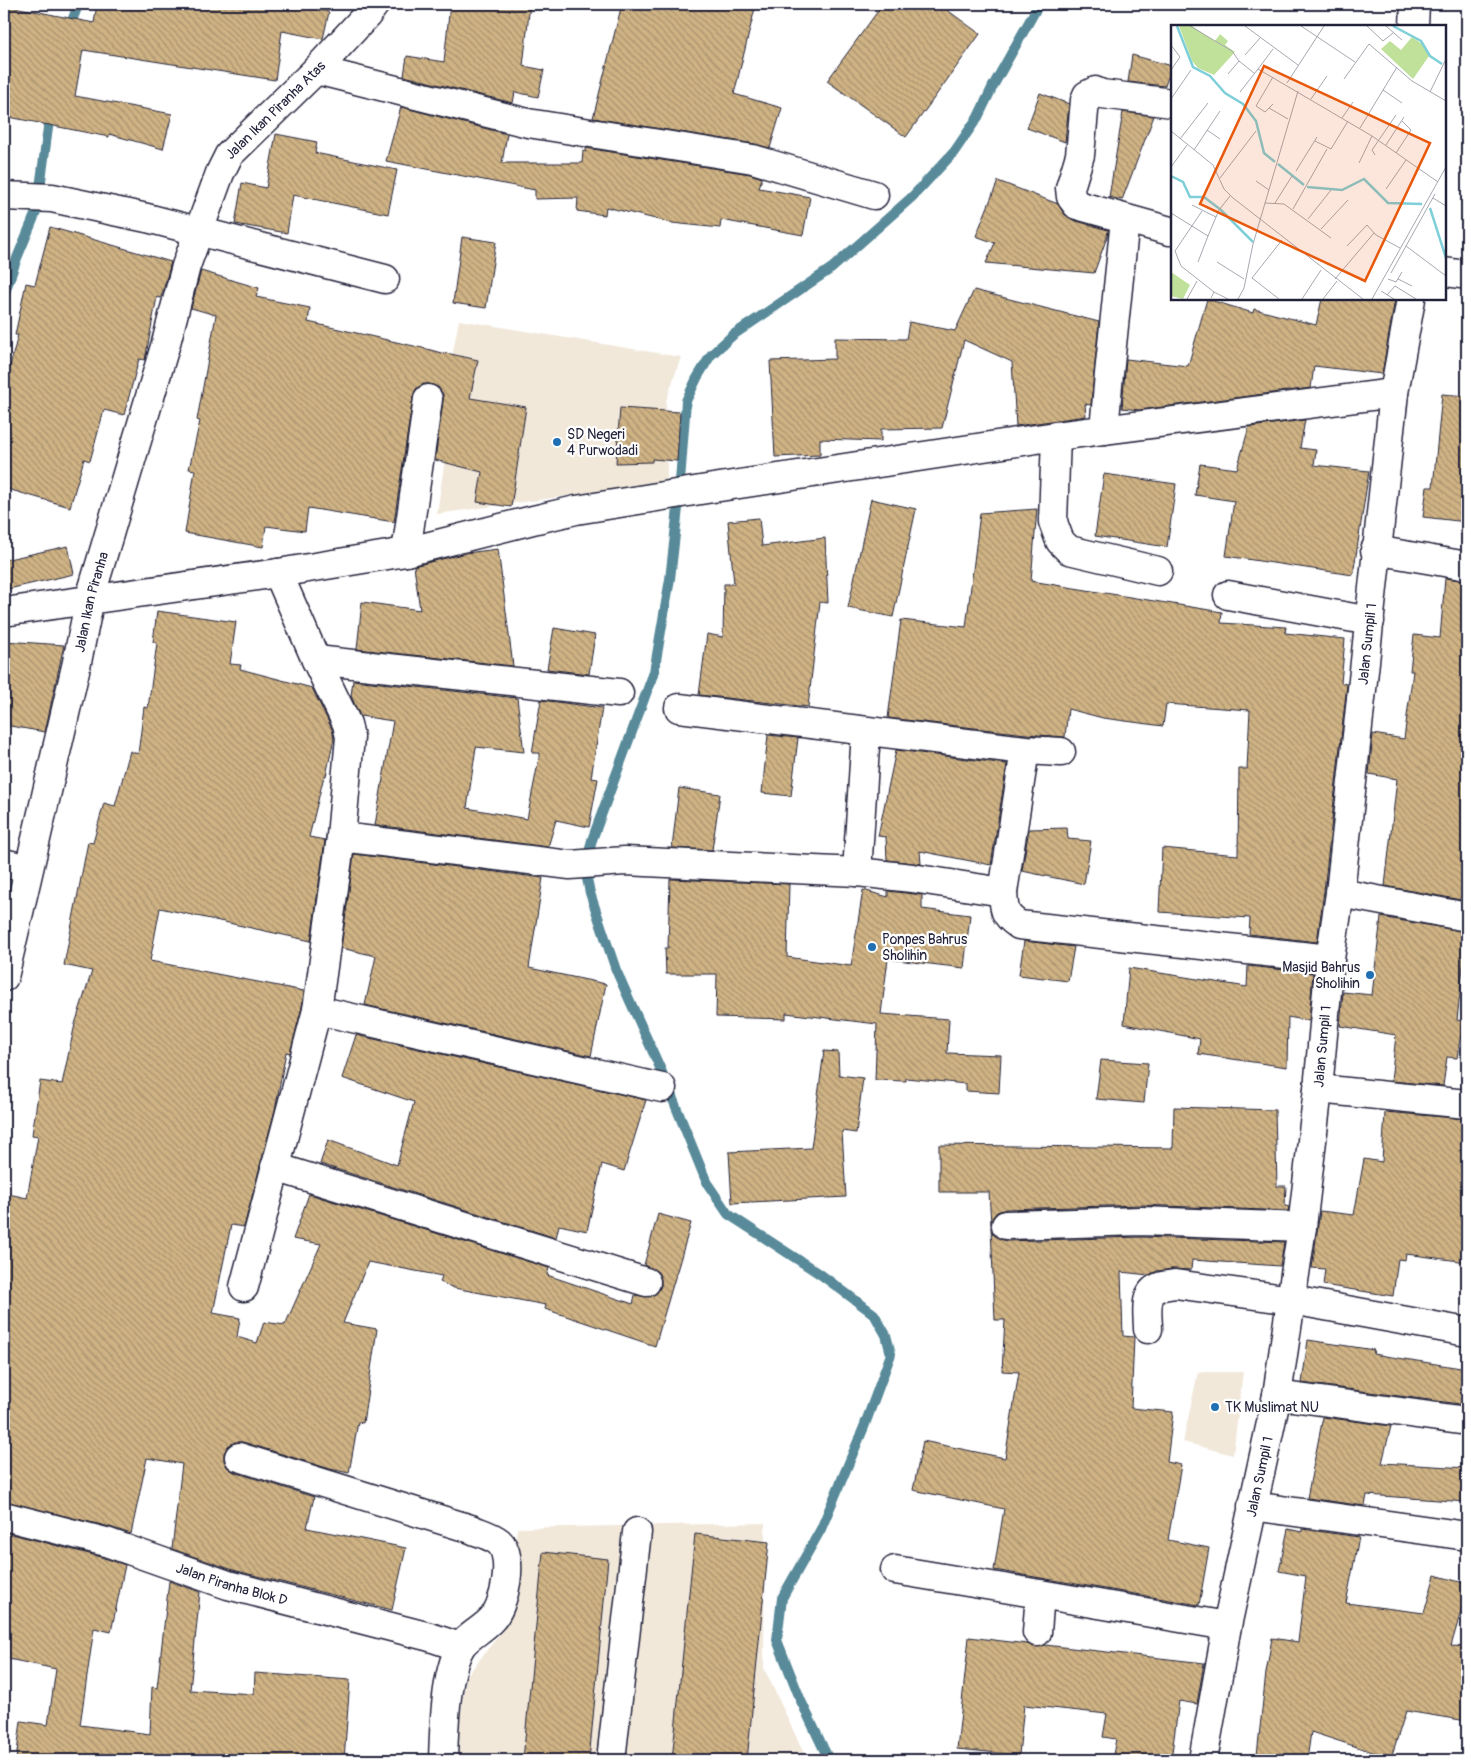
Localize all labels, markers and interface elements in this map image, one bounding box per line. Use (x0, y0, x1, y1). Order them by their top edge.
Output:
inset map (1171, 25, 1446, 300)
street label: Jalan Ikan Piranha Atas (222, 57, 330, 163)
place label: SD Negeri 4 Purwodadi (567, 426, 638, 459)
marker: SD Negeri 4 Purwodadi (551, 436, 563, 448)
street label: Jalan Ikan Piranha (71, 550, 112, 654)
street label: Jalan Sumpil 1 (1355, 602, 1380, 686)
place label: Ponpes Bahrus Sholihin (882, 931, 968, 964)
marker: Ponpes Bahrus Sholihin (866, 941, 878, 953)
place label: Masjid Bahrus Sholihin (1282, 959, 1361, 992)
marker: Masjid Bahrus Sholihin (1364, 969, 1376, 981)
street label: Jalan Sumpil 1 (1310, 1005, 1335, 1088)
place label: TK Muslimat NU (1225, 1399, 1319, 1416)
marker: TK Muslimat NU (1209, 1401, 1221, 1413)
street label: Jalan Sumpil 1 (1243, 1435, 1277, 1519)
street label: Jalan Piranha Blok D (174, 1559, 289, 1609)

